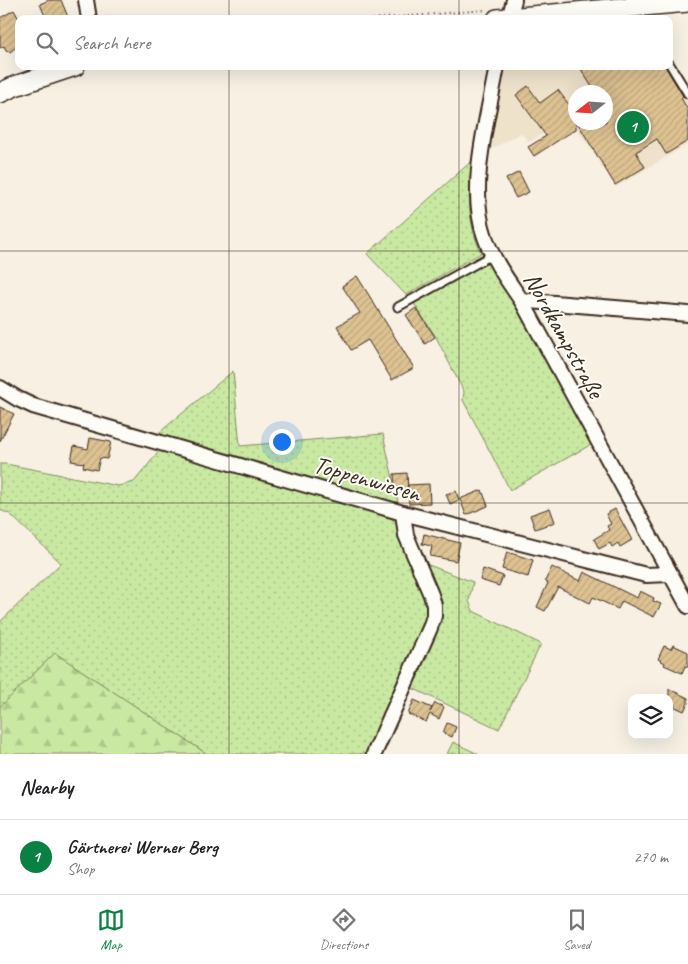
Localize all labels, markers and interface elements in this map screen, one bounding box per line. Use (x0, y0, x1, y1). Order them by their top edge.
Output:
search box (15, 15, 673, 70)
icon: search (33, 29, 61, 57)
text: Search here (73, 31, 150, 55)
north arrow (568, 85, 613, 130)
pin: 1 (617, 108, 649, 146)
street label: Nordkampstraße (516, 266, 613, 405)
your location (269, 429, 295, 455)
street label: Toppenwiesen (310, 448, 426, 510)
map controls (628, 694, 673, 739)
button: layers (628, 694, 673, 739)
text: Nearby (20, 774, 73, 800)
text: Gärtnerei Werner Berg (67, 835, 218, 859)
text: 1 (32, 847, 40, 867)
text: 270 m (634, 847, 668, 867)
text: Shop (67, 859, 94, 879)
tab: Map (97, 906, 125, 953)
tab: Directions (320, 906, 368, 953)
tab: Saved (563, 906, 591, 953)

